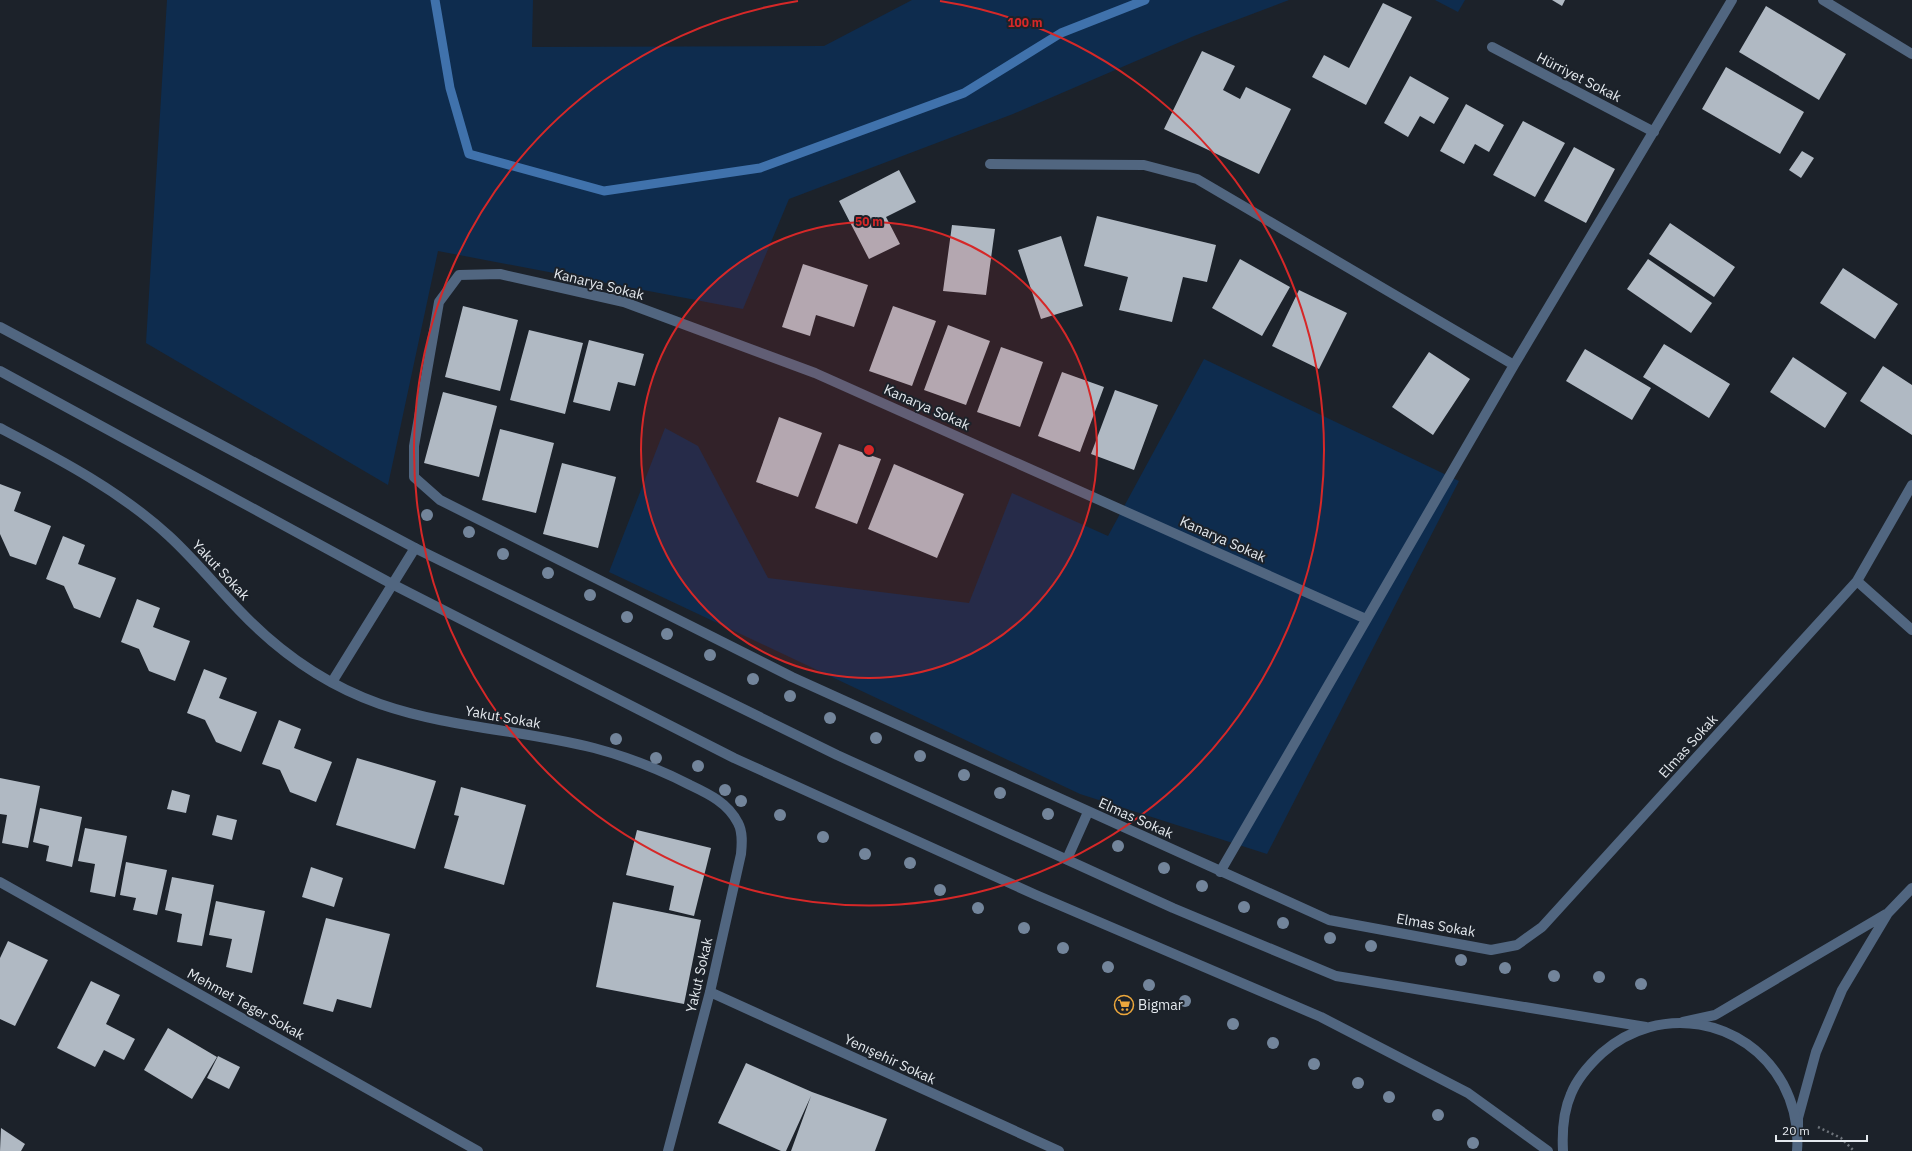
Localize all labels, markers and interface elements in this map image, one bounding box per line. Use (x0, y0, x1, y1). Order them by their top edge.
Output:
text: 100 m (1007, 15, 1043, 30)
street label: Hürriyet Sokak (1534, 48, 1625, 106)
text: 50 m (855, 214, 883, 229)
street label: Kanarya Sokak (552, 264, 647, 304)
street label: Kanarya Sokak (881, 380, 974, 434)
centre of rings (862, 443, 876, 457)
street label: Kanarya Sokak (1177, 512, 1270, 566)
street label: Yakut Sokak (188, 536, 254, 605)
street label: Yakut Sokak (464, 701, 543, 733)
street label: Elmas Sokak (1655, 710, 1722, 782)
street label: Elmas Sokak (1096, 794, 1177, 843)
street label: Elmas Sokak (1395, 909, 1478, 941)
street label: Yakut Sokak (682, 935, 717, 1014)
street label: Mehmet Teger Sokak (184, 964, 308, 1044)
supermarket icon: Bigmar (1113, 994, 1135, 1016)
place label: Bigmar (1138, 996, 1183, 1014)
street label: Yenışehir Sokak (841, 1030, 939, 1088)
scale bar (1776, 1117, 1867, 1143)
text: 20 m (1782, 1123, 1810, 1138)

